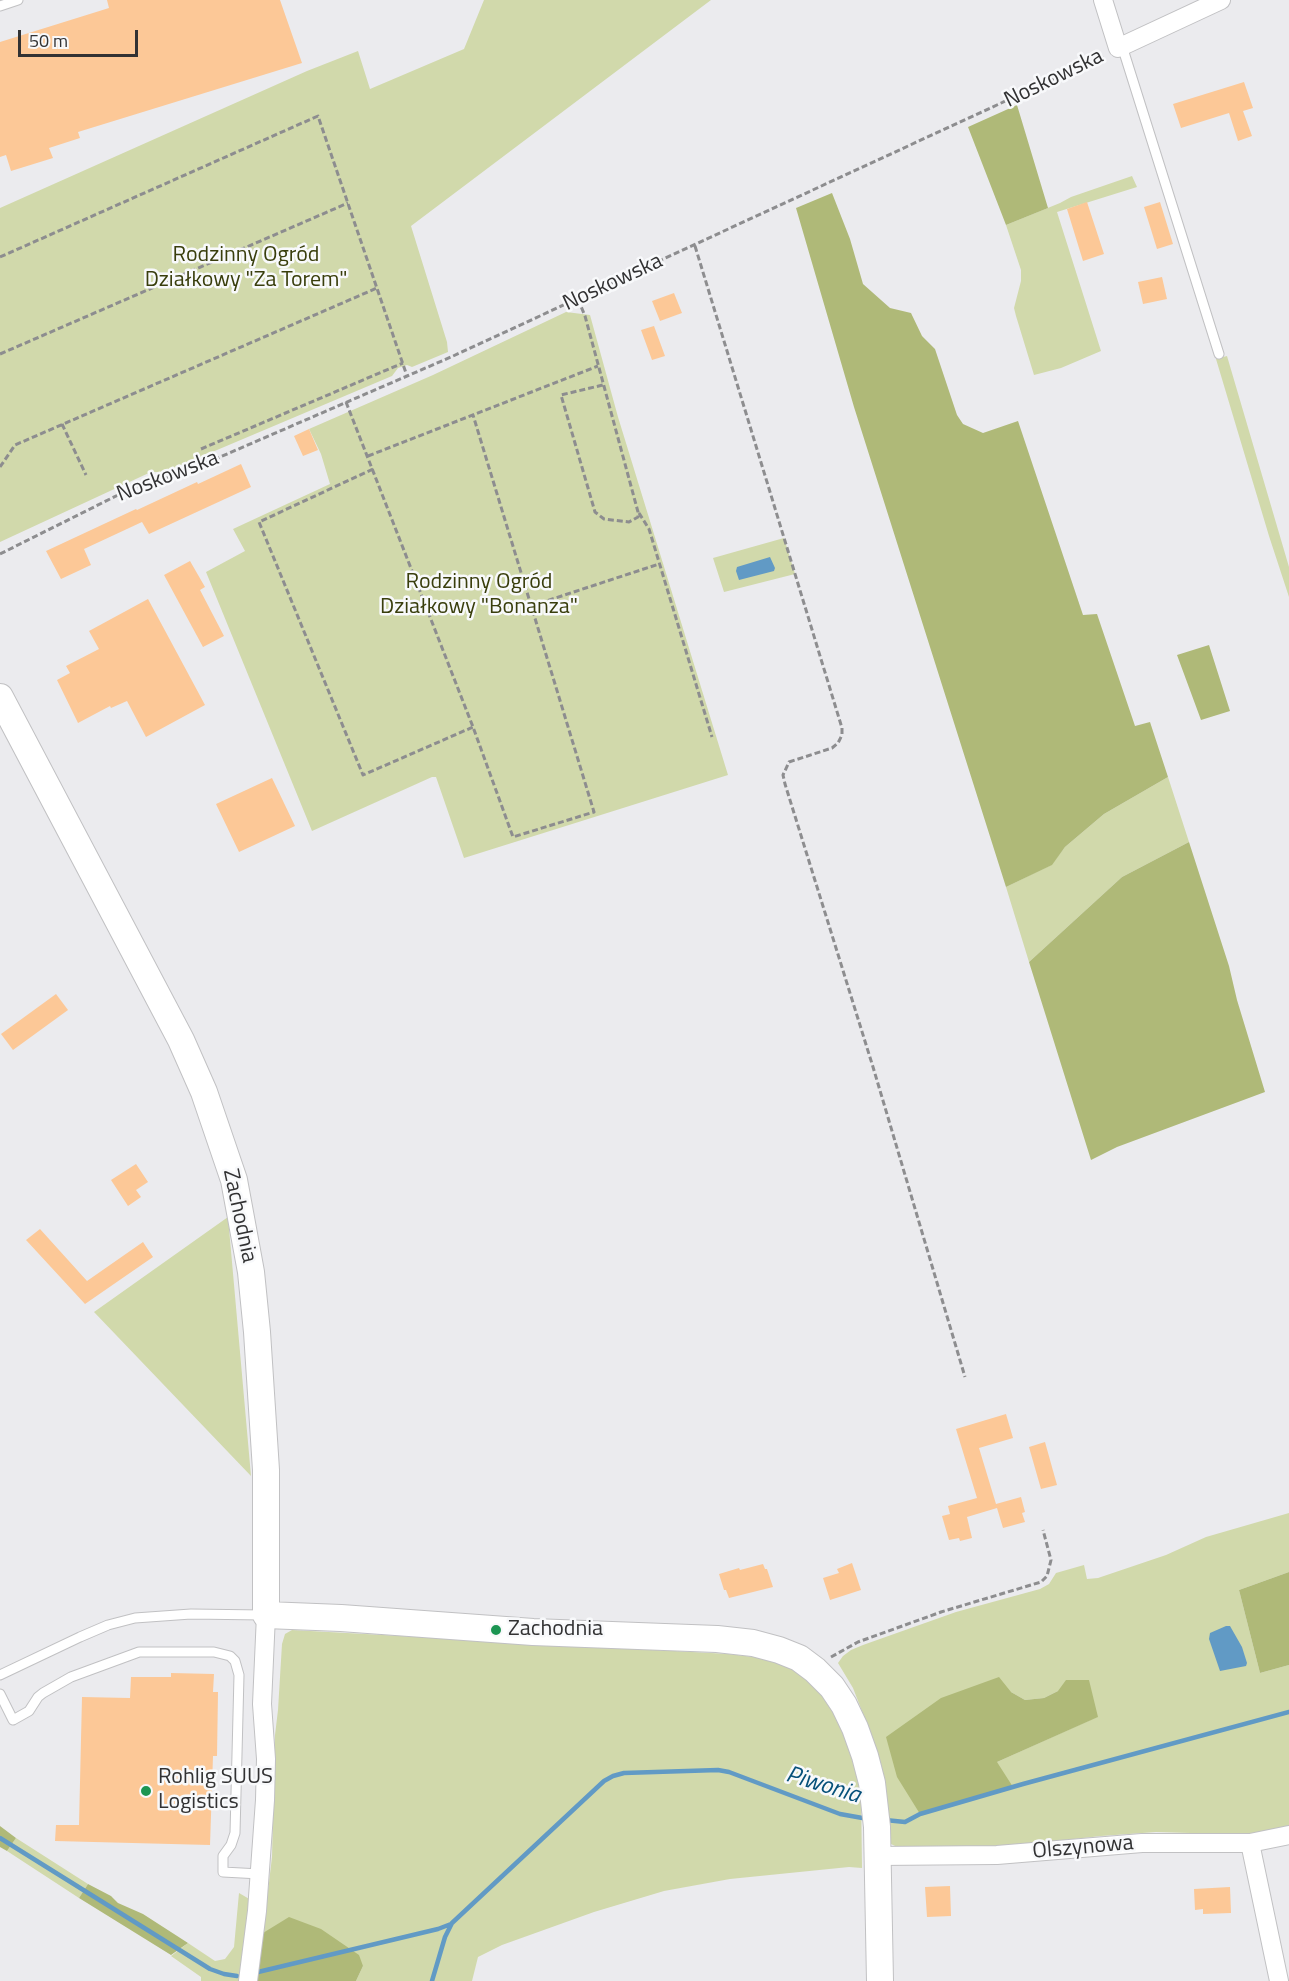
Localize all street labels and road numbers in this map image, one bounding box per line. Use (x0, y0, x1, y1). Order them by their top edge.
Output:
street label: Noskowska (1000, 44, 1108, 114)
street label: Noskowska (559, 248, 667, 318)
street label: Noskowska (113, 446, 223, 508)
street label: Zachodnia (216, 1167, 262, 1265)
street label: Olszynowa (1031, 1830, 1135, 1866)

